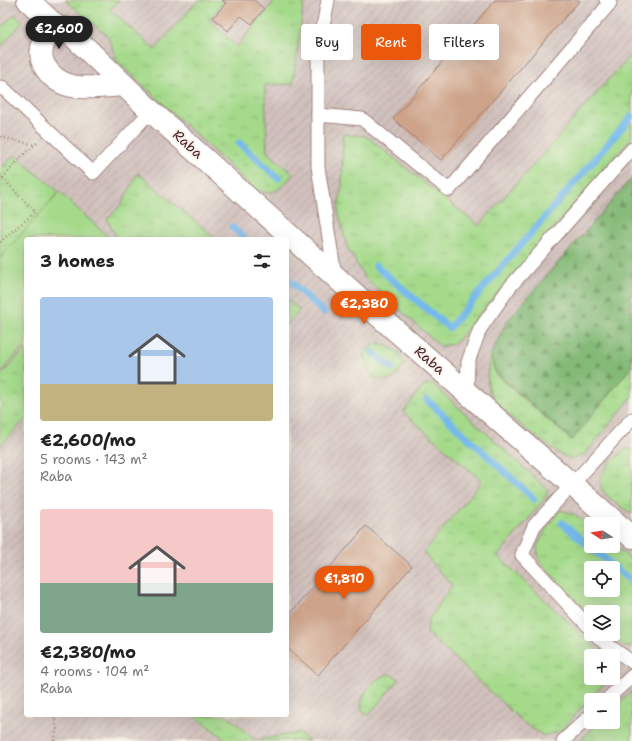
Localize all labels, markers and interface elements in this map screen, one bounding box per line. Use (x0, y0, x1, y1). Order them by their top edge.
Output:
pin: €2,600 (26, 16, 92, 50)
text: €2,600 (35, 20, 83, 37)
chip: Buy (301, 24, 353, 60)
chip: Rent (361, 24, 421, 60)
chip: Filters (429, 24, 499, 60)
street label: Raba (169, 126, 207, 163)
text: 3 homes (40, 250, 115, 272)
icon: filters (251, 250, 273, 272)
pin: €2,380 (331, 291, 397, 325)
text: €2,380 (340, 295, 388, 312)
icon: home (121, 323, 193, 395)
street label: Raba (411, 342, 449, 378)
text: €2,600/mo (40, 429, 136, 451)
text: 5 rooms · 143 m² (40, 451, 148, 468)
text: Raba (40, 468, 72, 485)
north arrow (584, 517, 620, 553)
map controls (584, 517, 620, 729)
icon: home (121, 535, 193, 607)
button: locate (584, 561, 620, 597)
pin: €1,810 (311, 566, 377, 600)
text: €1,810 (324, 570, 364, 587)
button: layers (584, 605, 620, 641)
text: €2,380/mo (40, 641, 136, 663)
button: + (584, 649, 620, 685)
text: 4 rooms · 104 m² (40, 663, 149, 680)
text: Raba (40, 680, 72, 697)
button: − (584, 693, 620, 729)

